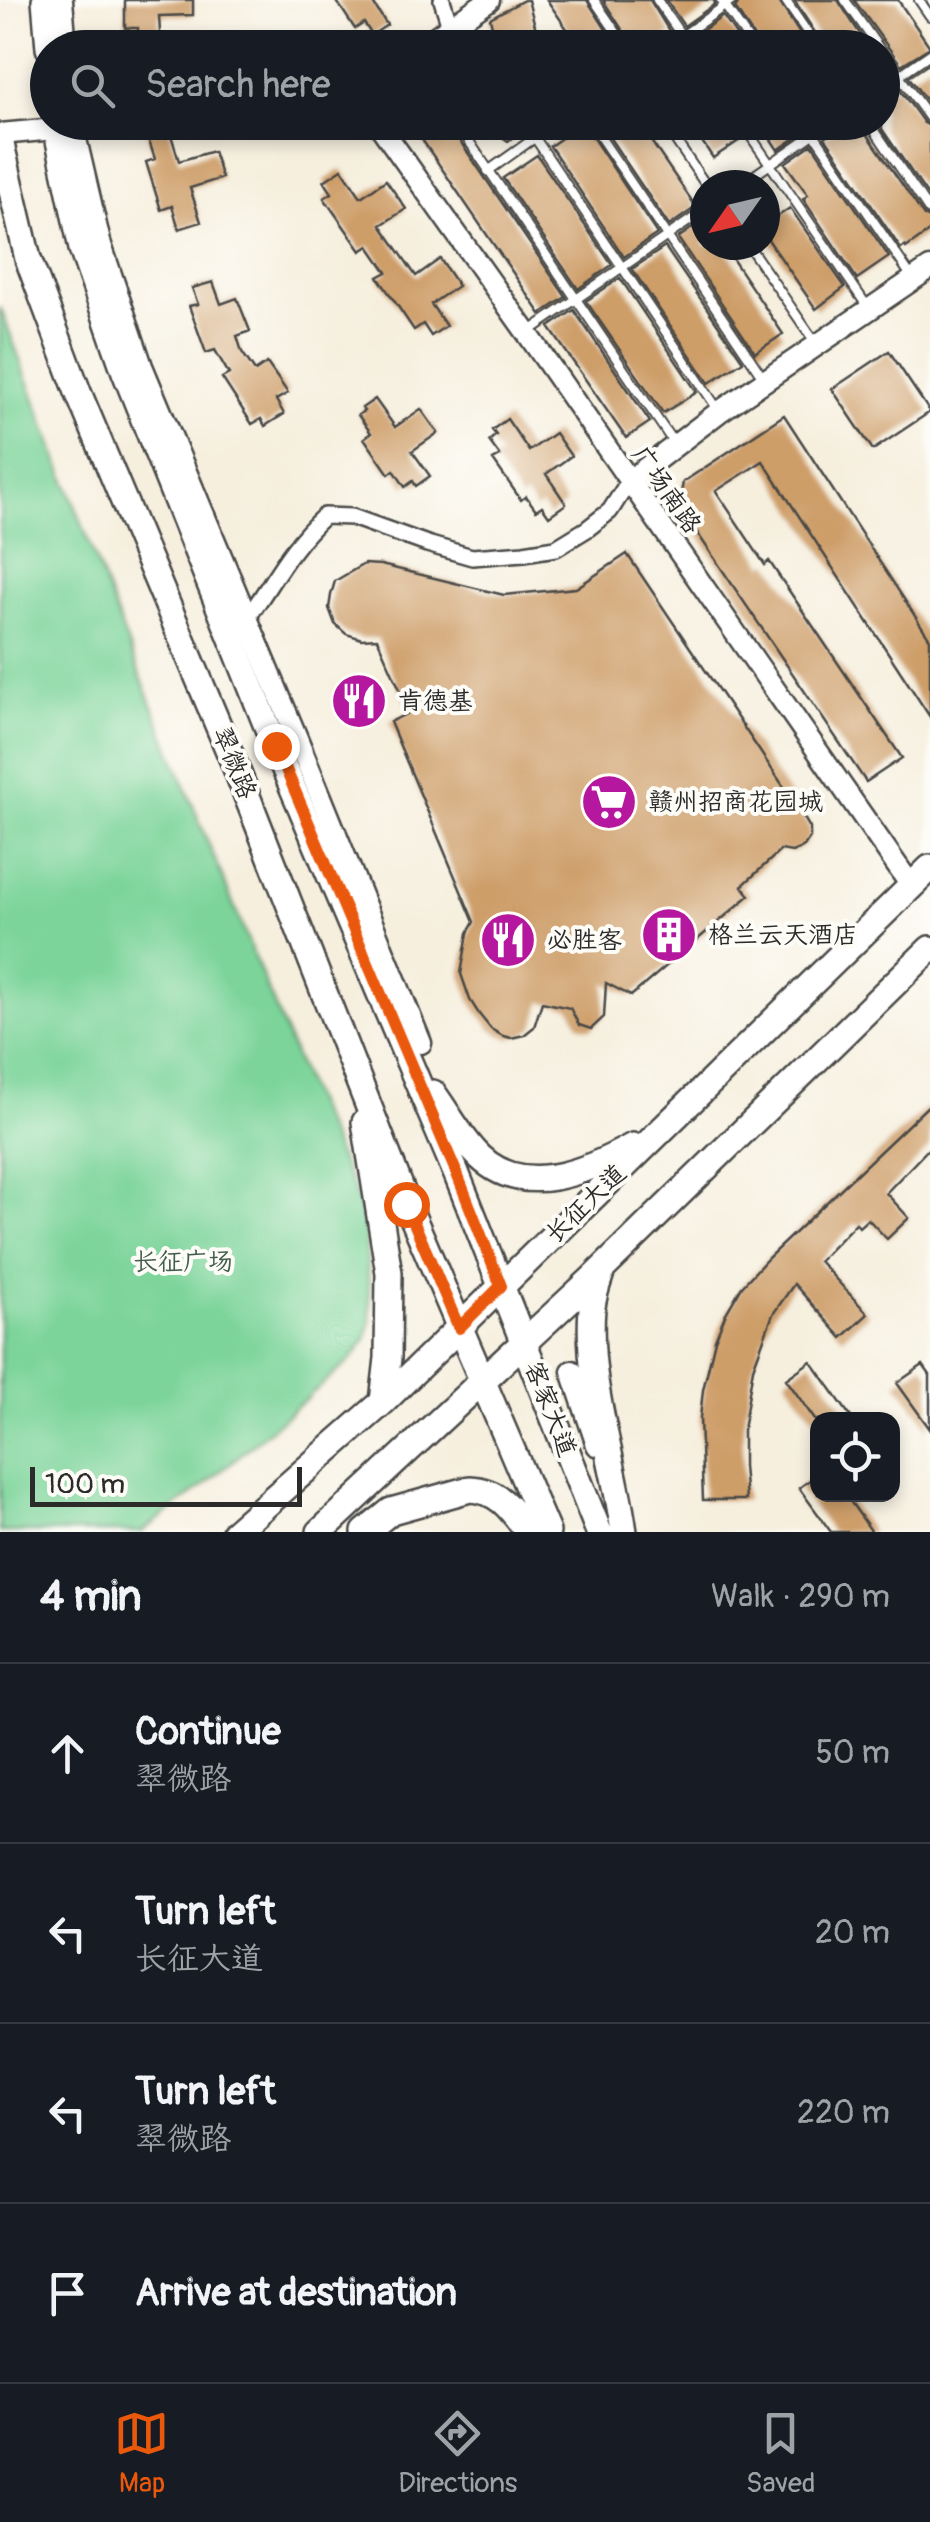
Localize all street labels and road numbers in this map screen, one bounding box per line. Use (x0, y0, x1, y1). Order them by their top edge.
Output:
street label: 广场南路 (625, 440, 707, 540)
street label: 翠微路 (206, 722, 262, 804)
street label: 长征大道 (539, 1158, 633, 1250)
street label: 客家大道 (518, 1357, 582, 1461)

